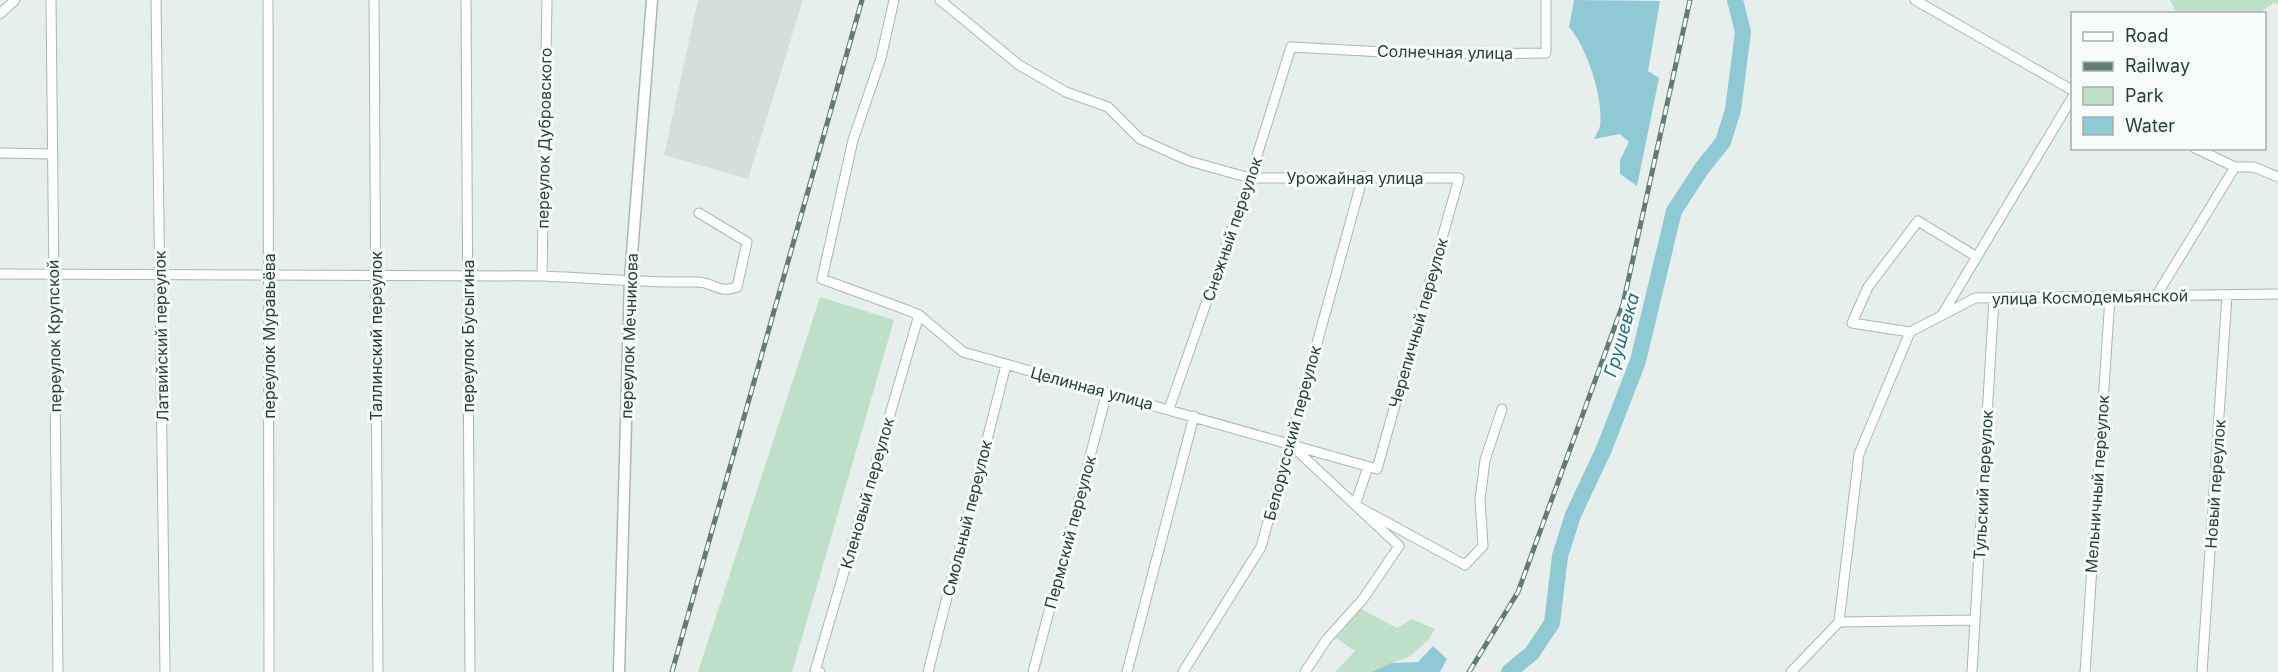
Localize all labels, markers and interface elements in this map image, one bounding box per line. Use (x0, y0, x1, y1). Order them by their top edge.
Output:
legend (2071, 12, 2266, 150)
text: Road (2125, 25, 2168, 46)
street label: Солнечная улица (1377, 41, 1513, 63)
street label: переулок Дубровского (532, 47, 556, 229)
text: Railway (2125, 55, 2190, 76)
text: Park (2125, 85, 2164, 106)
text: Water (2125, 115, 2175, 136)
street label: Снежный переулок (1198, 154, 1266, 304)
street label: Урожайная улица (1286, 168, 1424, 188)
street label: Черепичный переулок (1384, 235, 1452, 410)
street label: Латвийский переулок (150, 250, 172, 422)
street label: Таллинский переулок (366, 251, 386, 421)
street label: переулок Муравьёва (259, 253, 279, 419)
street label: переулок Мечникова (616, 253, 642, 419)
street label: переулок Крупской (43, 259, 65, 413)
street label: переулок Бусыгина (458, 260, 478, 412)
street label: улица Космодемьянской (1992, 285, 2188, 309)
water label: Грушевка (1600, 290, 1644, 379)
street label: Белорусский переулок (1259, 343, 1325, 523)
street label: Целинная улица (1028, 362, 1156, 414)
street label: Мельничный переулок (2081, 394, 2113, 574)
street label: Тульский переулок (1969, 409, 1997, 561)
street label: Кленовый переулок (836, 415, 898, 571)
street label: Новый переулок (2201, 418, 2230, 549)
street label: Смольный переулок (938, 438, 996, 598)
street label: Пермский переулок (1040, 453, 1100, 611)

